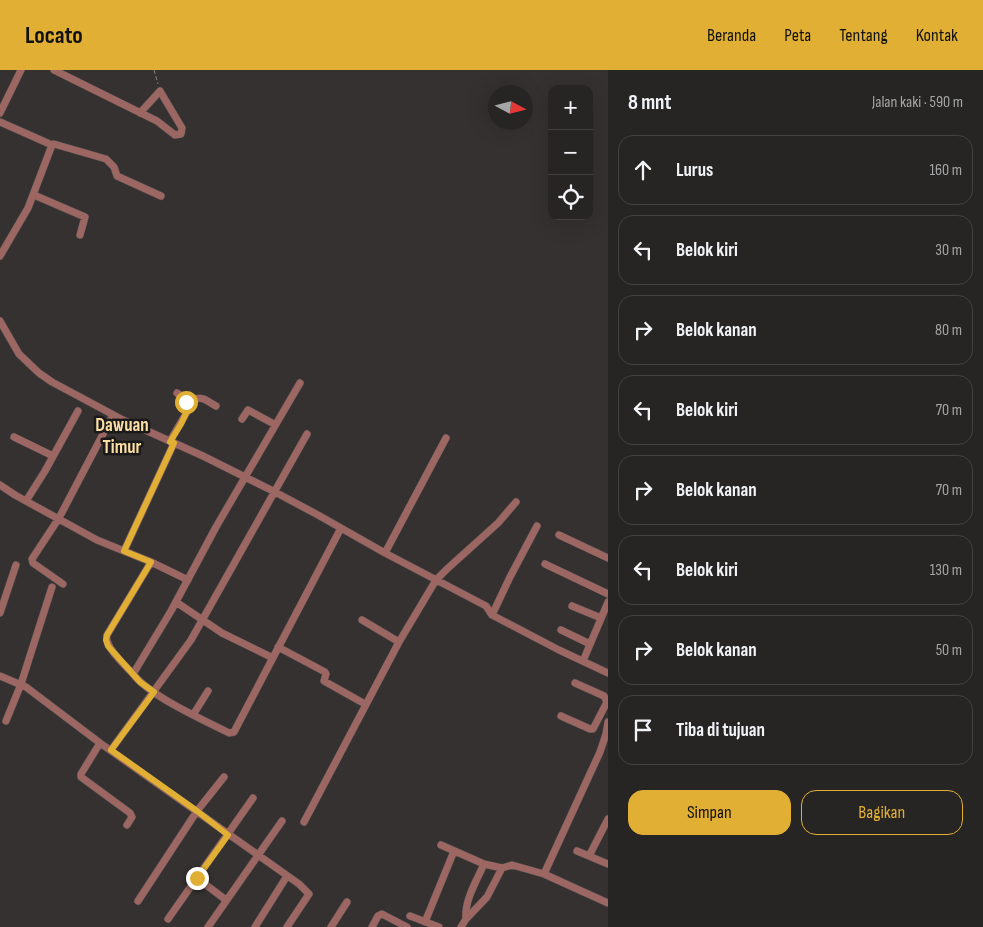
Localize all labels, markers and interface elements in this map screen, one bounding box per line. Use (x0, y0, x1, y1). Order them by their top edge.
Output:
text: Locato (25, 21, 83, 50)
text: Beranda (707, 25, 756, 46)
text: Peta (784, 25, 811, 46)
text: Tentang (839, 25, 888, 46)
text: Kontak (916, 25, 958, 46)
north arrow (488, 85, 533, 130)
map controls (548, 85, 593, 220)
button: + (548, 85, 593, 130)
text: 8 mnt (628, 90, 672, 115)
text: Jalan kaki · 590 m (872, 93, 963, 112)
button: − (548, 130, 593, 175)
icon: ahead (629, 156, 657, 184)
text: Lurus (676, 159, 713, 182)
text: 160 m (929, 161, 962, 180)
button: locate (548, 175, 593, 220)
icon: left (629, 236, 657, 264)
text: Belok kiri (676, 239, 738, 262)
text: 30 m (935, 241, 962, 260)
icon: right (629, 316, 657, 344)
text: Belok kanan (676, 319, 757, 342)
text: 80 m (935, 321, 962, 340)
route start (175, 391, 198, 414)
icon: left (629, 396, 657, 424)
text: Belok kiri (676, 399, 738, 422)
text: 70 m (936, 401, 962, 420)
district label: Dawuan Timur (95, 414, 149, 459)
icon: right (629, 476, 657, 504)
text: Belok kanan (676, 479, 757, 502)
text: 70 m (936, 481, 962, 500)
icon: left (629, 556, 657, 584)
text: Belok kiri (676, 559, 738, 582)
text: 130 m (930, 561, 962, 580)
icon: right (629, 636, 657, 664)
text: Belok kanan (676, 639, 757, 662)
text: 50 m (936, 641, 962, 660)
icon: arrive (629, 716, 657, 744)
text: Tiba di tujuan (676, 719, 765, 742)
button: Simpan (628, 790, 791, 835)
button: Bagikan (801, 790, 963, 835)
route end (186, 867, 209, 890)

